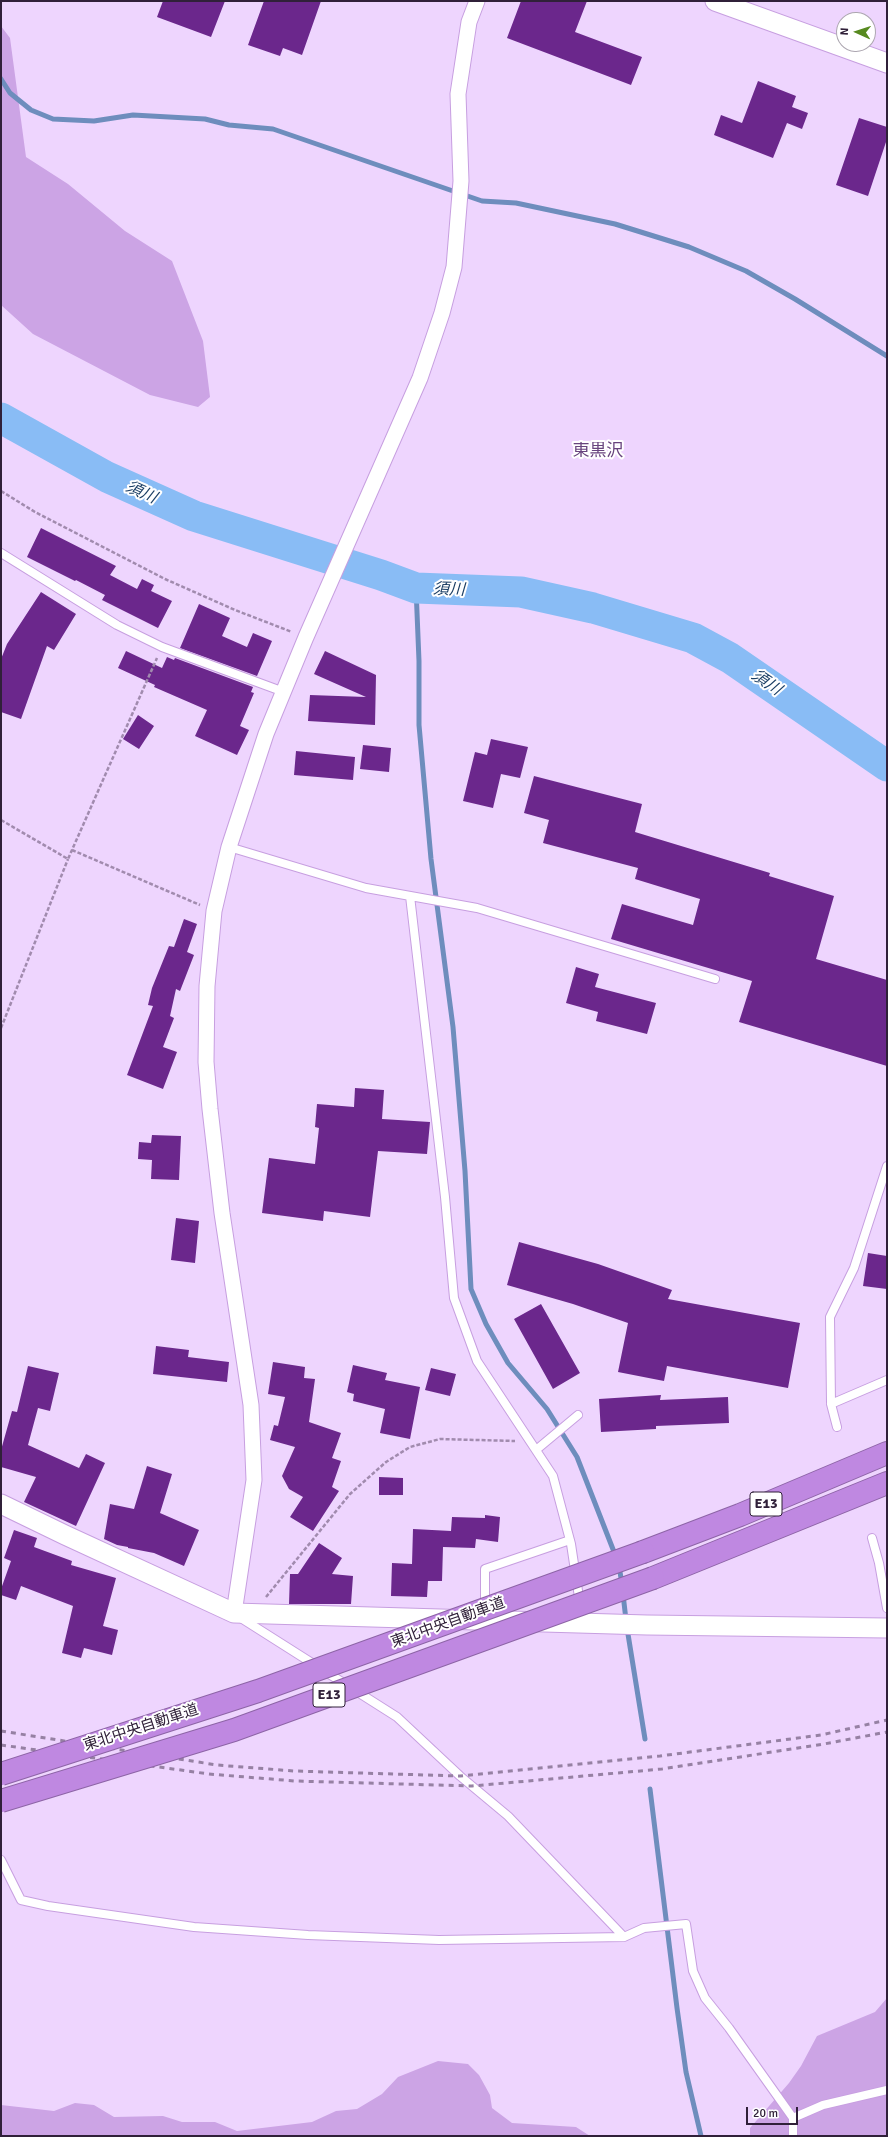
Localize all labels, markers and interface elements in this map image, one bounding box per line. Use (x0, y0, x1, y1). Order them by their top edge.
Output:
north arrow (836, 12, 876, 52)
text: N (838, 27, 851, 36)
district label: 東黒沢 (573, 442, 623, 462)
water label: 須川 (122, 478, 160, 508)
water label: 須川 (433, 580, 465, 600)
water label: 須川 (747, 666, 785, 700)
road number: E13 (750, 1492, 782, 1516)
street label: 東北中央自動車道 (389, 1594, 507, 1652)
road number: E13 (313, 1683, 345, 1707)
street label: 東北中央自動車道 (81, 1701, 201, 1755)
scale bar (748, 2099, 800, 2125)
text: 20 m (753, 2106, 778, 2121)

